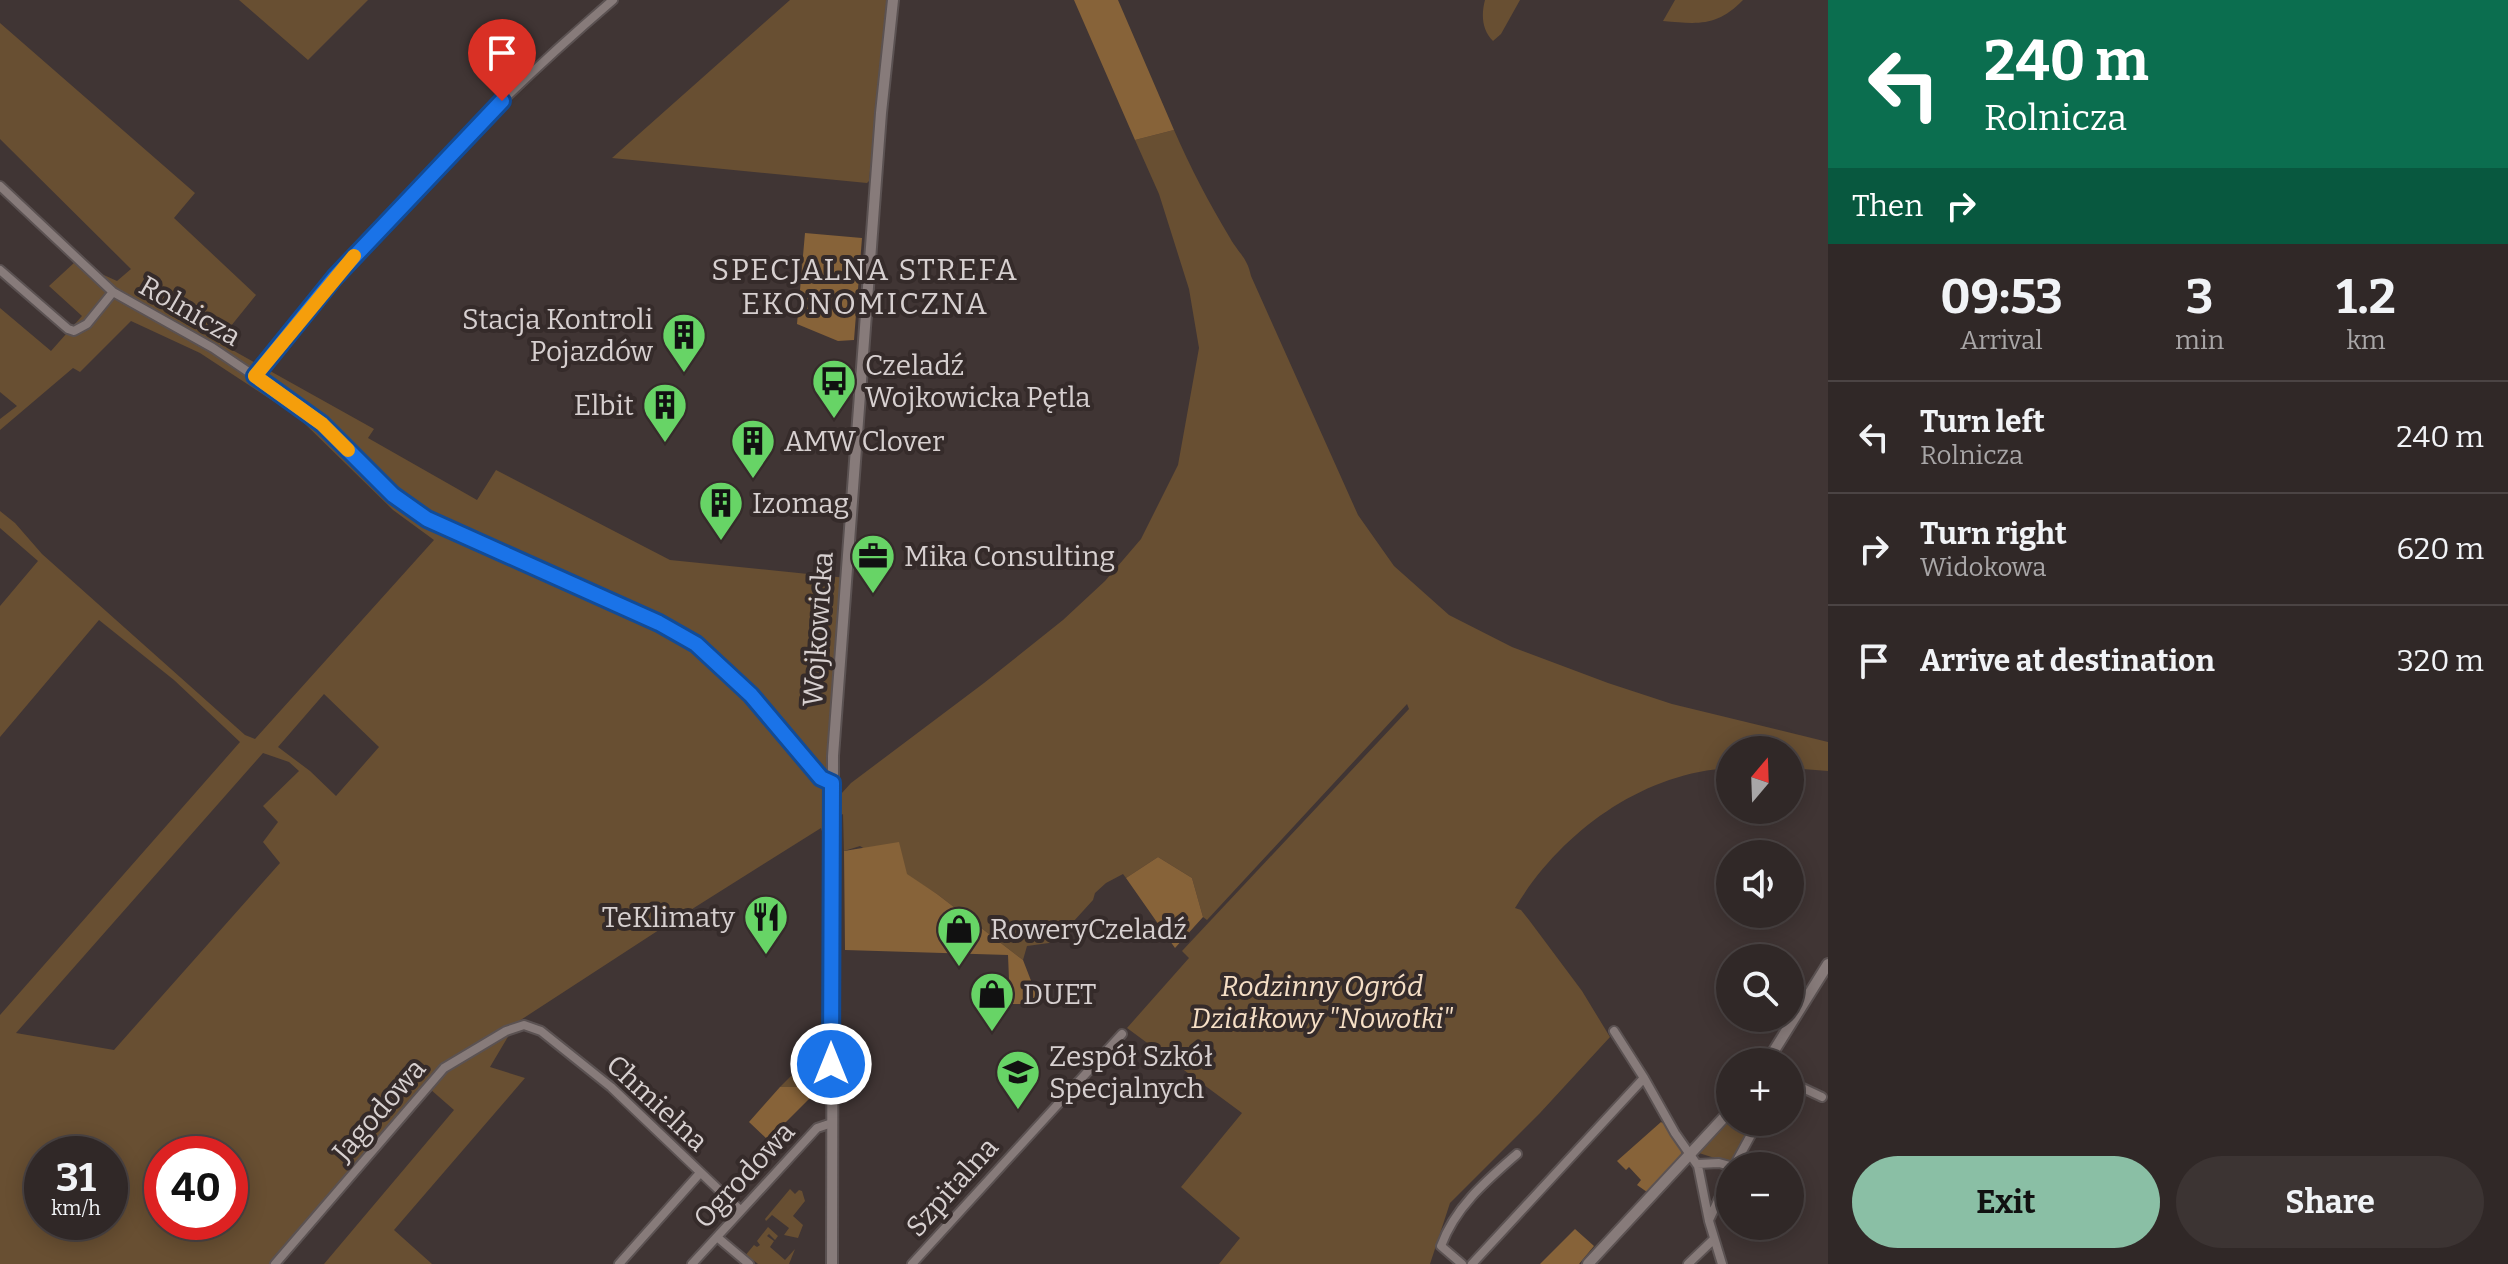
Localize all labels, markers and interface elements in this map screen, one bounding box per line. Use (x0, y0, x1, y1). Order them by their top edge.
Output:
pin (468, 19, 536, 101)
text: 240 m (1984, 28, 2149, 95)
icon: arrive (480, 31, 524, 75)
icon: left (1852, 32, 1956, 136)
text: Rolnicza (1984, 96, 2127, 140)
icon: right (1939, 184, 1983, 228)
text: Then (1852, 188, 1923, 224)
district label: SPECJALNA STREFA EKONOMICZNA (711, 252, 1019, 322)
text: 09:53 (1940, 268, 2063, 326)
text: 3 (2186, 268, 2213, 326)
text: 1.2 (2336, 268, 2396, 326)
street label: Rolnicza (134, 269, 246, 353)
place label: Stacja Kontroli Pojazdów (462, 303, 654, 368)
building icon: Stacja Kontroli Pojazdów (660, 311, 708, 374)
text: Arrival (1960, 325, 2043, 356)
text: min (2175, 325, 2224, 356)
text: km (2346, 325, 2386, 356)
place label: Czeladź Wojkowicka Pętla (865, 349, 1091, 414)
bus stop icon: Czeladź Wojkowicka Pętla (810, 357, 858, 420)
building icon: Elbit (641, 381, 689, 444)
place label: Elbit (574, 389, 634, 422)
text: Turn left (1920, 404, 2045, 440)
icon: left (1852, 415, 1896, 459)
building icon: AMW Clover (729, 417, 777, 480)
text: 240 m (2396, 419, 2484, 455)
place label: AMW Clover (784, 425, 944, 458)
text: Rolnicza (1920, 440, 2023, 471)
building icon: Izomag (697, 479, 745, 542)
place label: Izomag (752, 487, 849, 520)
text: Turn right (1920, 516, 2067, 552)
icon: right (1852, 527, 1896, 571)
text: 620 m (2397, 531, 2484, 567)
office icon: Mika Consulting (849, 532, 897, 595)
place label: Mika Consulting (904, 540, 1115, 573)
street label: Wojkowicka (796, 550, 840, 708)
text: Widokowa (1920, 552, 2046, 583)
icon: arrive (1852, 639, 1896, 683)
text: Arrive at destination (1920, 643, 2215, 679)
text: 320 m (2397, 643, 2484, 679)
north arrow (1716, 736, 1804, 824)
map controls (1716, 736, 1804, 1240)
button: sound (1716, 840, 1804, 928)
restaurant icon: TeKlimaty (742, 893, 790, 956)
place label: TeKlimaty (602, 901, 735, 934)
shop icon: RoweryCzeladź (935, 905, 983, 968)
place label: RoweryCzeladź (990, 913, 1187, 946)
button: search (1716, 944, 1804, 1032)
shop icon: DUET (968, 970, 1016, 1033)
park label: Rodzinny Ogród Działkowy "Nowotki" (1191, 970, 1453, 1035)
place label: DUET (1023, 978, 1096, 1011)
position arrow (789, 1022, 873, 1106)
place label: Zespół Szkół Specjalnych (1049, 1040, 1213, 1105)
street label: Chmielna (600, 1048, 714, 1158)
school or university icon: Zespół Szkół Specjalnych (994, 1048, 1042, 1111)
button: + (1716, 1048, 1804, 1136)
street label: Jagodowa (325, 1052, 432, 1169)
street label: Ogrodowa (687, 1115, 801, 1235)
street label: Szpitalna (899, 1131, 1005, 1243)
speed limit sign: 40 (144, 1136, 248, 1240)
button: − (1716, 1152, 1804, 1240)
text: 31 (56, 1154, 96, 1202)
button: Exit (1852, 1156, 2160, 1248)
button: Share (2176, 1156, 2484, 1248)
text: km/h (51, 1196, 101, 1220)

